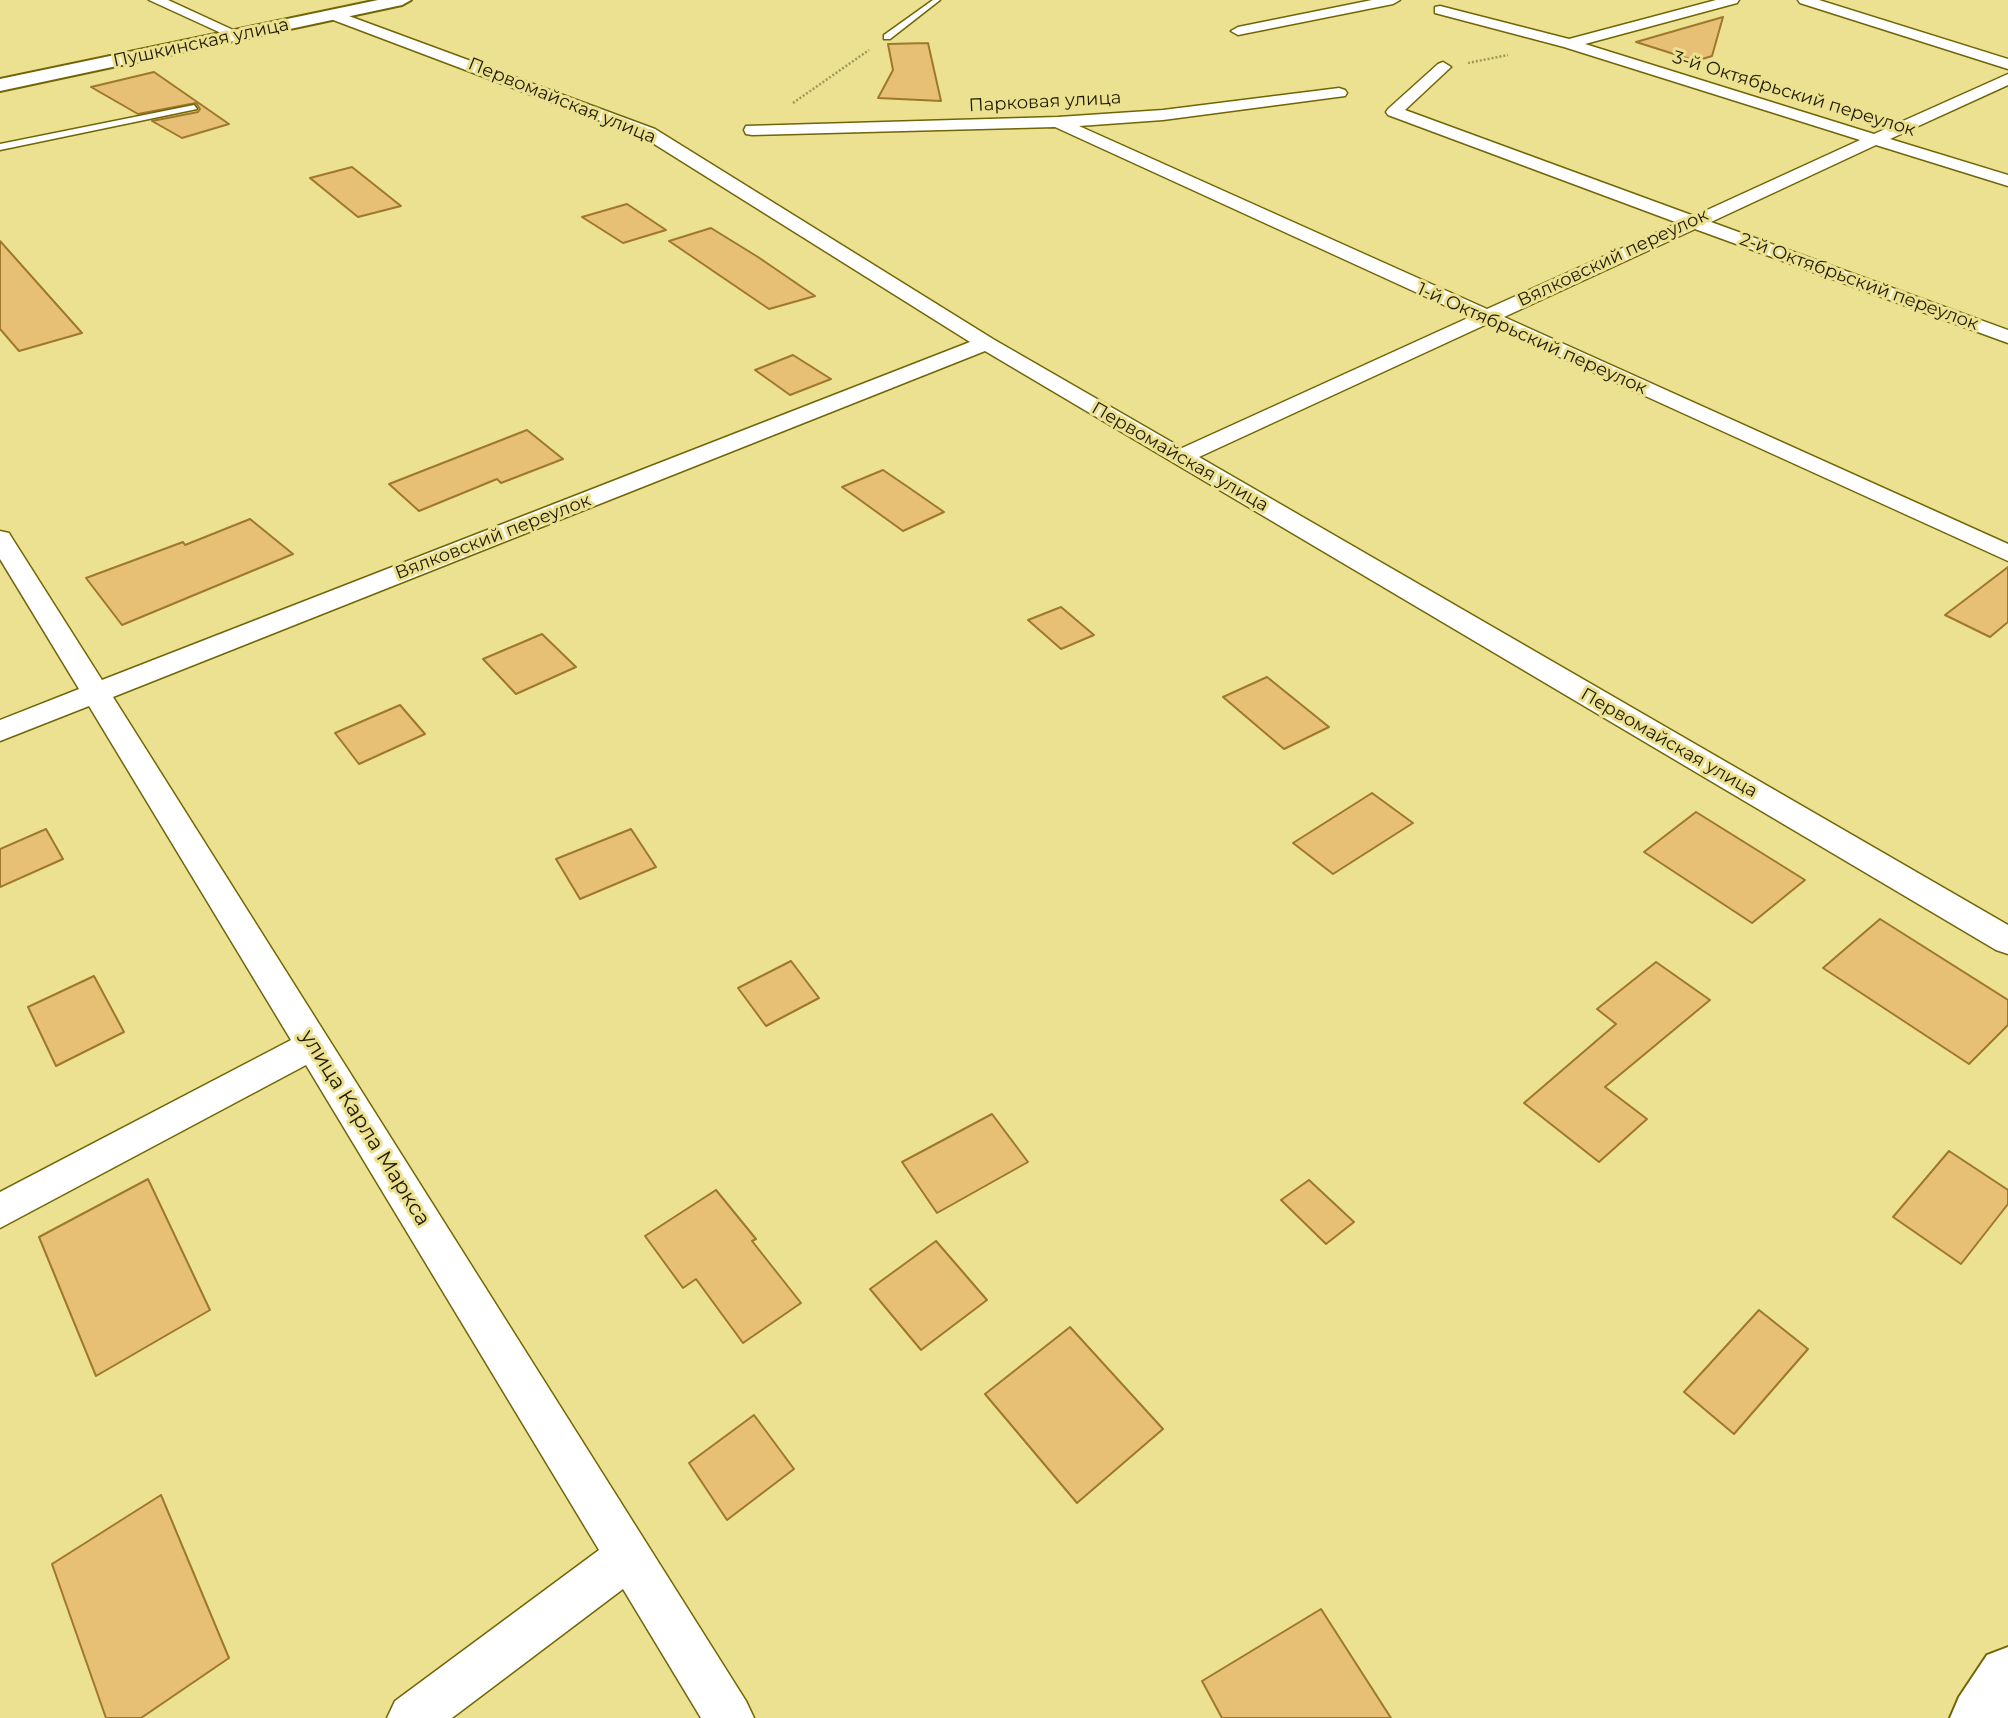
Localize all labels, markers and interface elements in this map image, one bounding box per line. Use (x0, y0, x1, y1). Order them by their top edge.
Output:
street label: Пушкинская улица (111, 14, 291, 72)
street label: 3-й Октябрьский переулок (1670, 47, 1918, 141)
street label: Первомайская улица (465, 53, 659, 149)
street label: Парковая улица (968, 87, 1122, 117)
street label: Вялковский переулок (1514, 204, 1712, 312)
street label: 2-й Октябрьский переулок (1737, 229, 1981, 335)
street label: 1-й Октябрьский переулок (1414, 278, 1650, 400)
street label: Первомайская улица (1088, 398, 1272, 516)
street label: Вялковский переулок (392, 490, 594, 584)
street label: Первомайская улица (1577, 684, 1761, 802)
street label: улица Карла Маркса (294, 1026, 436, 1230)

